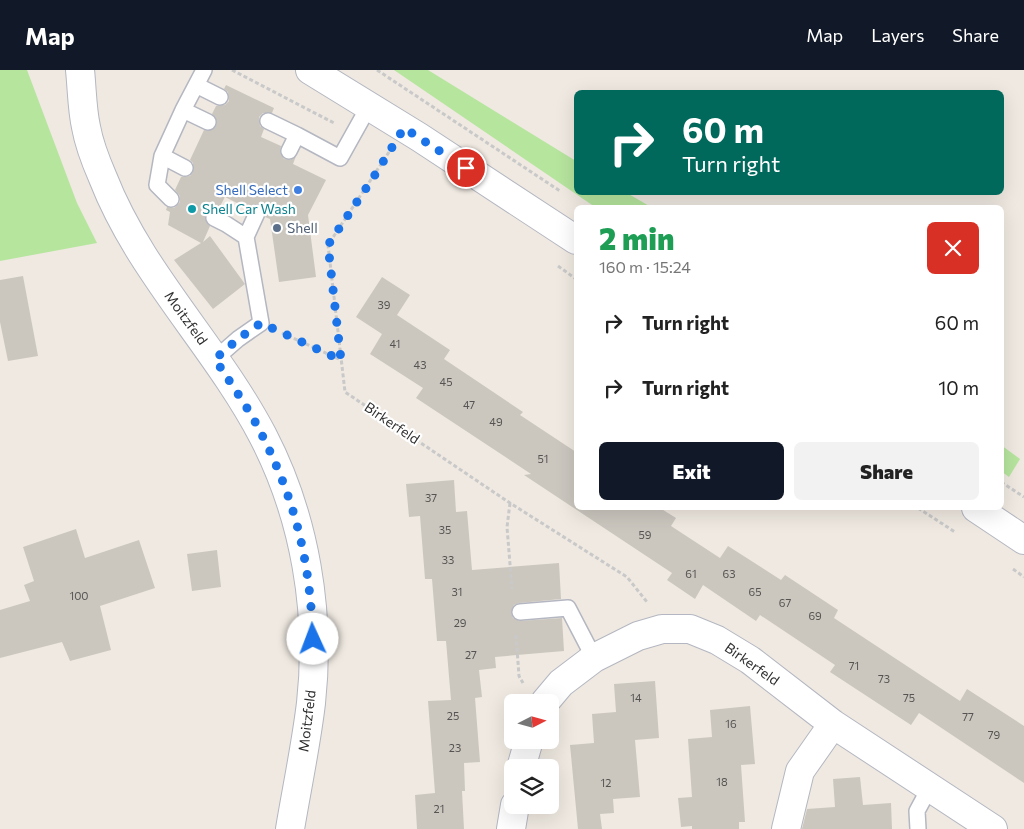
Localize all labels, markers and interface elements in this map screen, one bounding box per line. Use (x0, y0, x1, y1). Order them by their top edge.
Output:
text: Map (25, 21, 75, 50)
text: Map (806, 24, 843, 46)
text: Layers (871, 24, 924, 46)
text: Share (952, 24, 999, 46)
text: 60 m (682, 107, 764, 150)
icon: right (599, 110, 664, 175)
pin (445, 147, 487, 189)
text: Turn right (682, 150, 780, 177)
icon: arrive (452, 154, 480, 182)
place label: Shell Select (215, 181, 288, 198)
marker: Shell Select (292, 184, 304, 196)
place label: Shell Car Wash (202, 200, 296, 217)
marker: Shell Car Wash (186, 203, 198, 215)
place label: Shell (287, 219, 318, 236)
text: 2 min (599, 219, 674, 256)
marker: Shell (271, 222, 283, 234)
button: close (927, 222, 979, 274)
text: 160 m · 15:24 (599, 257, 691, 276)
street label: Moitzfeld (161, 288, 212, 348)
house number: 39 (378, 298, 391, 311)
icon: right (599, 309, 627, 337)
text: Turn right (642, 311, 729, 334)
text: 60 m (935, 311, 979, 334)
house number: 41 (390, 337, 400, 350)
house number: 43 (414, 358, 426, 371)
icon: right (599, 374, 627, 402)
house number: 45 (440, 375, 452, 388)
text: Turn right (642, 376, 729, 399)
text: 10 m (938, 376, 979, 399)
street label: Birkerfeld (362, 398, 423, 447)
house number: 47 (463, 398, 475, 411)
house number: 49 (489, 415, 503, 428)
button: Exit (599, 442, 784, 500)
button: Share (794, 442, 979, 500)
house number: 51 (537, 452, 549, 465)
house number: 37 (425, 491, 437, 504)
house number: 35 (439, 523, 451, 536)
house number: 59 (639, 528, 652, 541)
house number: 33 (442, 553, 454, 566)
house number: 61 (685, 567, 697, 580)
house number: 63 (723, 567, 735, 580)
house number: 31 (452, 585, 462, 598)
house number: 65 (749, 585, 762, 598)
house number: 100 (69, 589, 89, 602)
house number: 67 (779, 596, 791, 609)
house number: 69 (808, 609, 822, 622)
position arrow (286, 612, 338, 664)
house number: 29 (454, 616, 467, 629)
street label: Birkerfeld (722, 639, 783, 689)
house number: 27 (465, 648, 477, 661)
house number: 71 (849, 659, 859, 672)
house number: 73 (878, 672, 890, 685)
street label: Moitzfeld (294, 689, 319, 753)
house number: 14 (630, 691, 642, 704)
house number: 75 (903, 691, 915, 704)
north arrow (504, 694, 559, 749)
map controls (504, 694, 559, 814)
house number: 25 (447, 709, 459, 722)
house number: 77 (962, 710, 974, 723)
house number: 16 (725, 717, 737, 730)
house number: 79 (988, 728, 1001, 741)
house number: 23 (449, 741, 461, 754)
button: layers (504, 759, 559, 814)
house number: 18 (716, 775, 728, 788)
house number: 12 (601, 776, 611, 789)
house number: 21 (434, 802, 444, 815)

